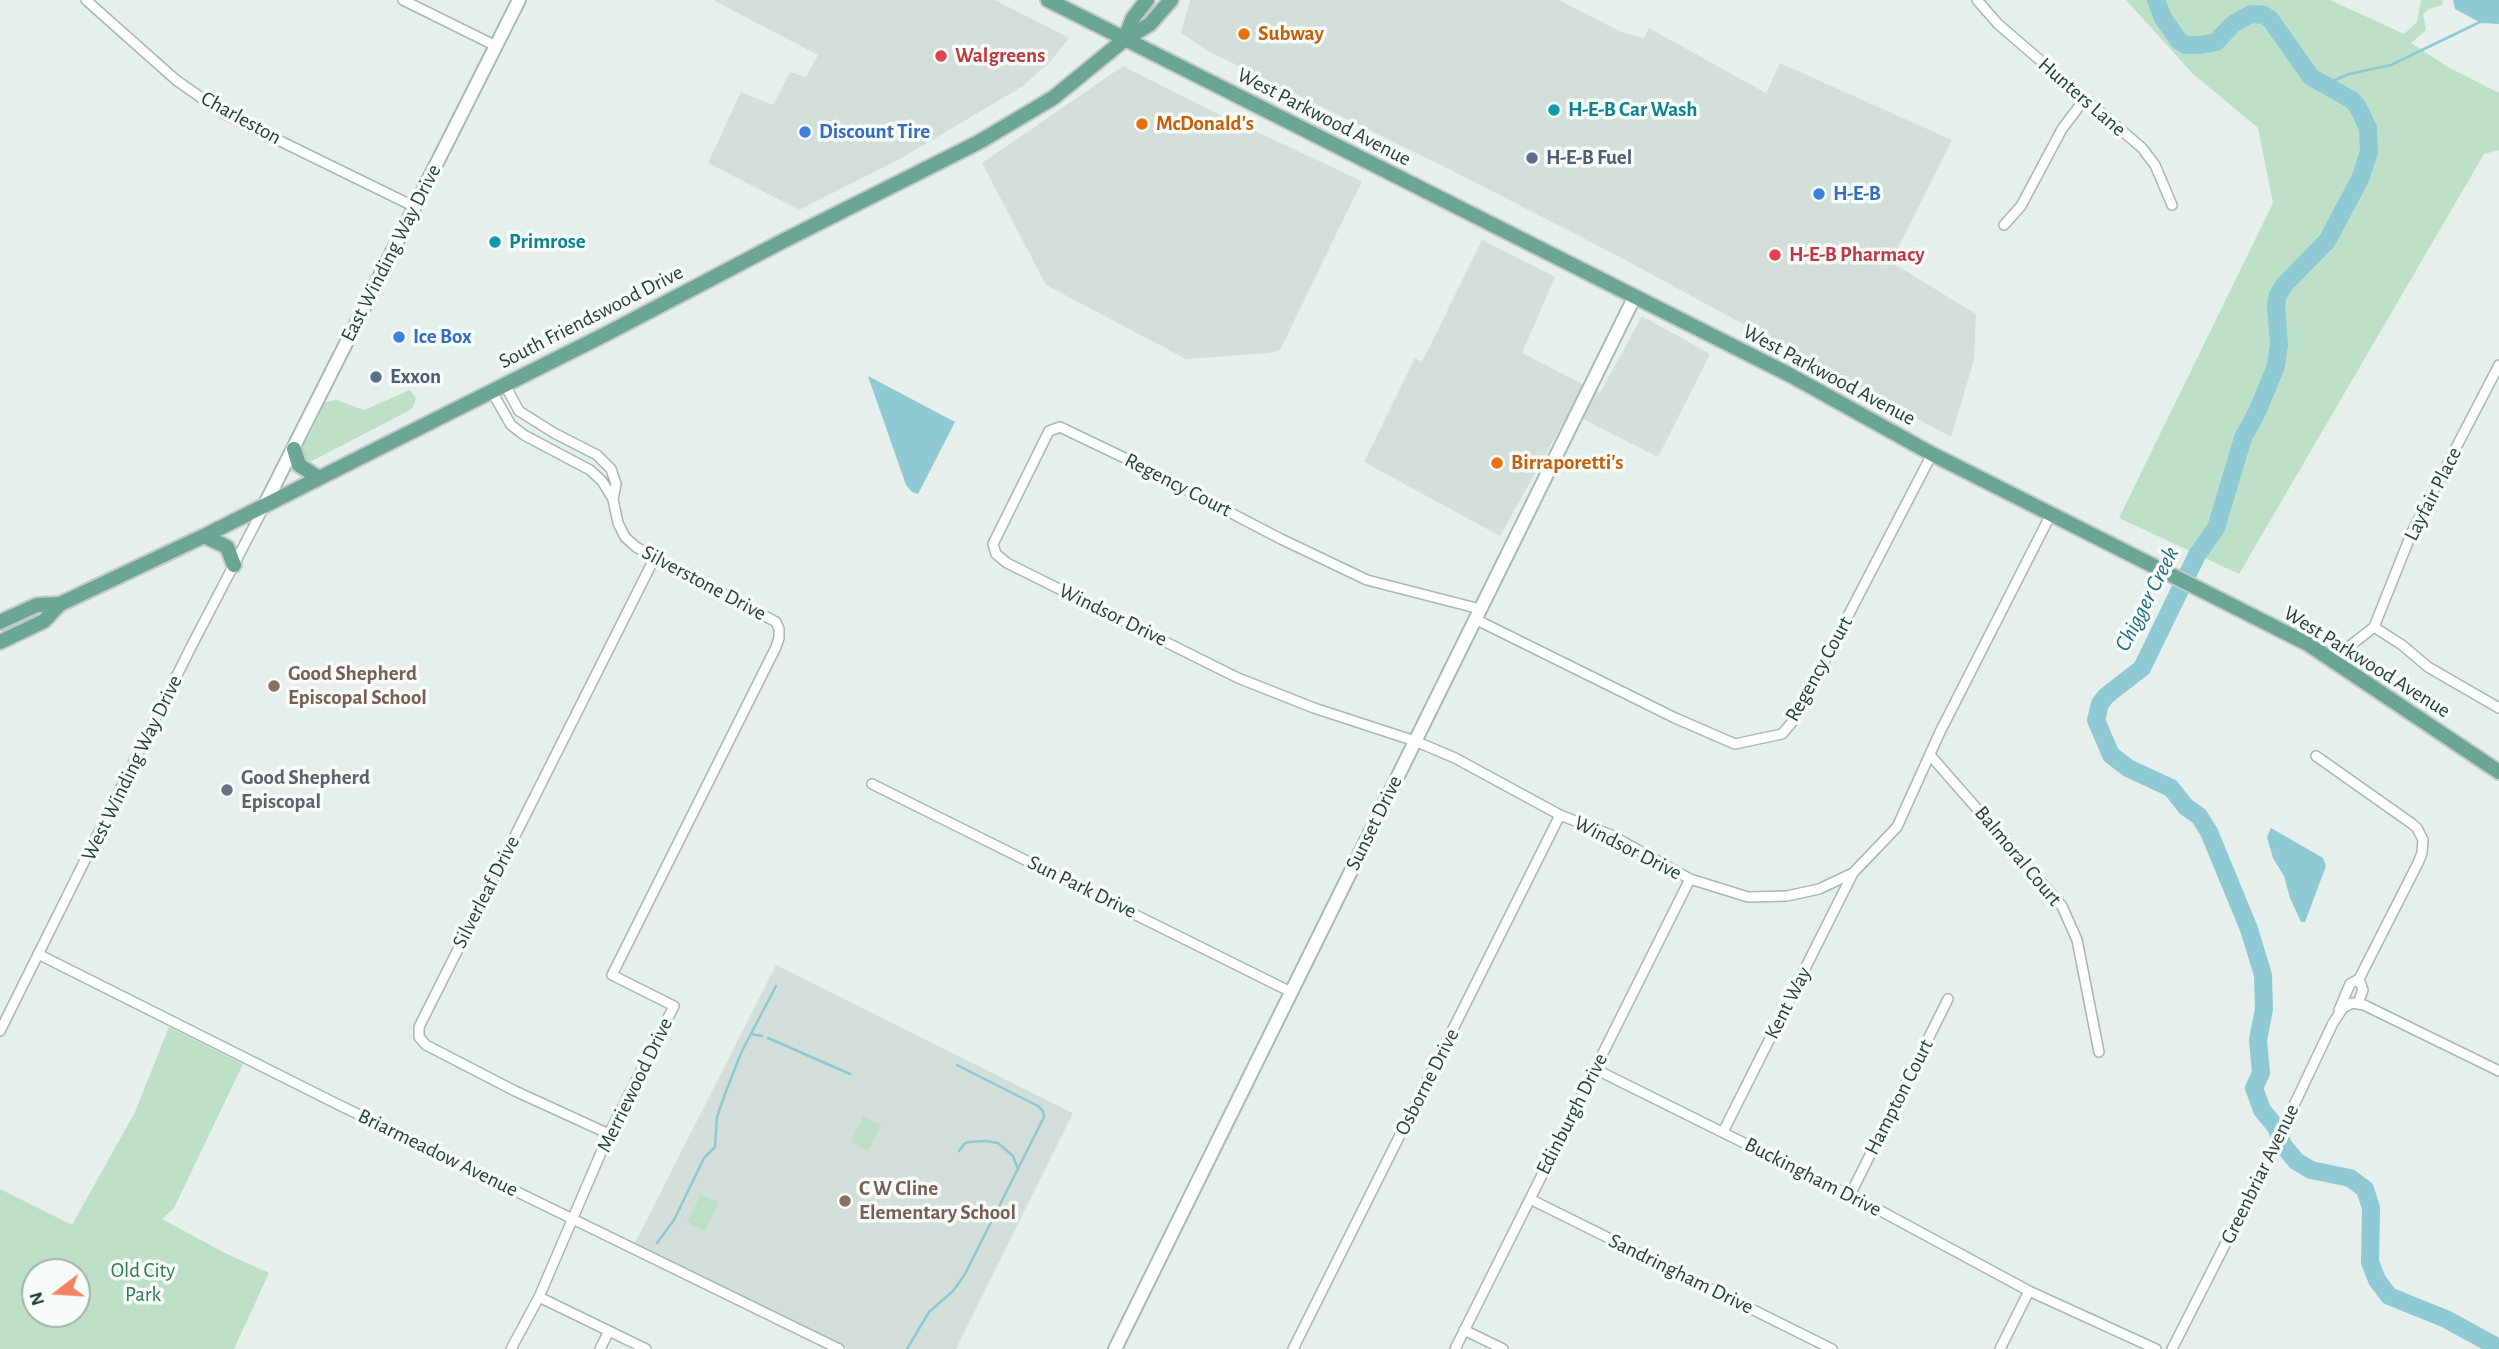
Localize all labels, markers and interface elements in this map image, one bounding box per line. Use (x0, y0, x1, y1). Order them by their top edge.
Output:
place label: Subway (1258, 21, 1324, 47)
marker: Subway (1236, 26, 1252, 42)
place label: Walgreens (955, 43, 1045, 69)
marker: Walgreens (933, 48, 949, 64)
street label: Hunters Lane (2033, 52, 2131, 142)
street label: West Parkwood Avenue (1233, 62, 1415, 172)
street label: Charleston (196, 86, 286, 150)
place label: H-E-B Car Wash (1568, 97, 1698, 123)
marker: H-E-B Car Wash (1546, 102, 1562, 118)
place label: McDonald's (1156, 111, 1254, 137)
marker: McDonald's (1134, 116, 1150, 132)
place label: Discount Tire (819, 119, 930, 145)
marker: Discount Tire (797, 124, 813, 140)
place label: H-E-B Fuel (1546, 145, 1632, 171)
marker: H-E-B Fuel (1524, 150, 1540, 166)
street label: East Winding Way Drive (335, 160, 447, 346)
place label: H-E-B (1833, 181, 1881, 207)
marker: H-E-B (1811, 186, 1827, 202)
place label: Primrose (509, 229, 586, 255)
marker: Primrose (487, 234, 503, 250)
place label: H-E-B Pharmacy (1789, 242, 1925, 268)
marker: H-E-B Pharmacy (1767, 247, 1783, 263)
street label: South Friendswood Drive (495, 260, 687, 374)
street label: West Parkwood Avenue (1738, 319, 1920, 431)
place label: Ice Box (413, 324, 472, 350)
marker: Ice Box (391, 329, 407, 345)
place label: Exxon (390, 364, 441, 390)
marker: Exxon (368, 369, 384, 385)
street label: Layfair Place (2399, 443, 2467, 545)
street label: Regency Court (1120, 447, 1236, 523)
place label: Birraporetti's (1511, 450, 1623, 476)
marker: Birraporetti's (1489, 455, 1505, 471)
street label: Silverstone Drive (638, 540, 770, 626)
water label: Chigger Creek (2109, 542, 2185, 656)
street label: Windsor Drive (1055, 578, 1171, 652)
street label: West Parkwood Avenue (2279, 601, 2455, 723)
street label: Regency Court (1780, 612, 1858, 726)
place label: Good Shepherd Episcopal School (288, 661, 427, 711)
street label: West Winding Way Drive (76, 671, 188, 865)
marker: Good Shepherd Episcopal School (266, 678, 282, 694)
place label: Good Shepherd Episcopal (241, 765, 370, 815)
street label: Sunset Drive (1340, 771, 1408, 875)
marker: Good Shepherd Episcopal (219, 782, 235, 798)
street label: Balmoral Court (1969, 801, 2067, 911)
street label: Windsor Drive (1570, 810, 1686, 886)
street label: Silverleaf Drive (447, 831, 525, 953)
street label: Sun Park Drive (1023, 850, 1141, 924)
street label: Kent Way (1759, 963, 1817, 1043)
street label: Merriewood Drive (592, 1014, 678, 1156)
street label: Osborne Drive (1389, 1024, 1465, 1140)
street label: Hampton Court (1859, 1035, 1939, 1159)
street label: Edinburgh Drive (1531, 1049, 1613, 1179)
street label: Greenbriar Avenue (2215, 1100, 2305, 1248)
street label: Briarmeadow Avenue (354, 1103, 522, 1203)
street label: Buckingham Drive (1740, 1132, 1886, 1222)
place label: C W Cline Elementary School (859, 1176, 1016, 1226)
marker: C W Cline Elementary School (837, 1193, 853, 1209)
street label: Sandringham Drive (1604, 1228, 1758, 1320)
north arrow (21, 1258, 91, 1328)
park label: Old City Park (111, 1258, 175, 1308)
text: N (26, 1290, 48, 1308)

